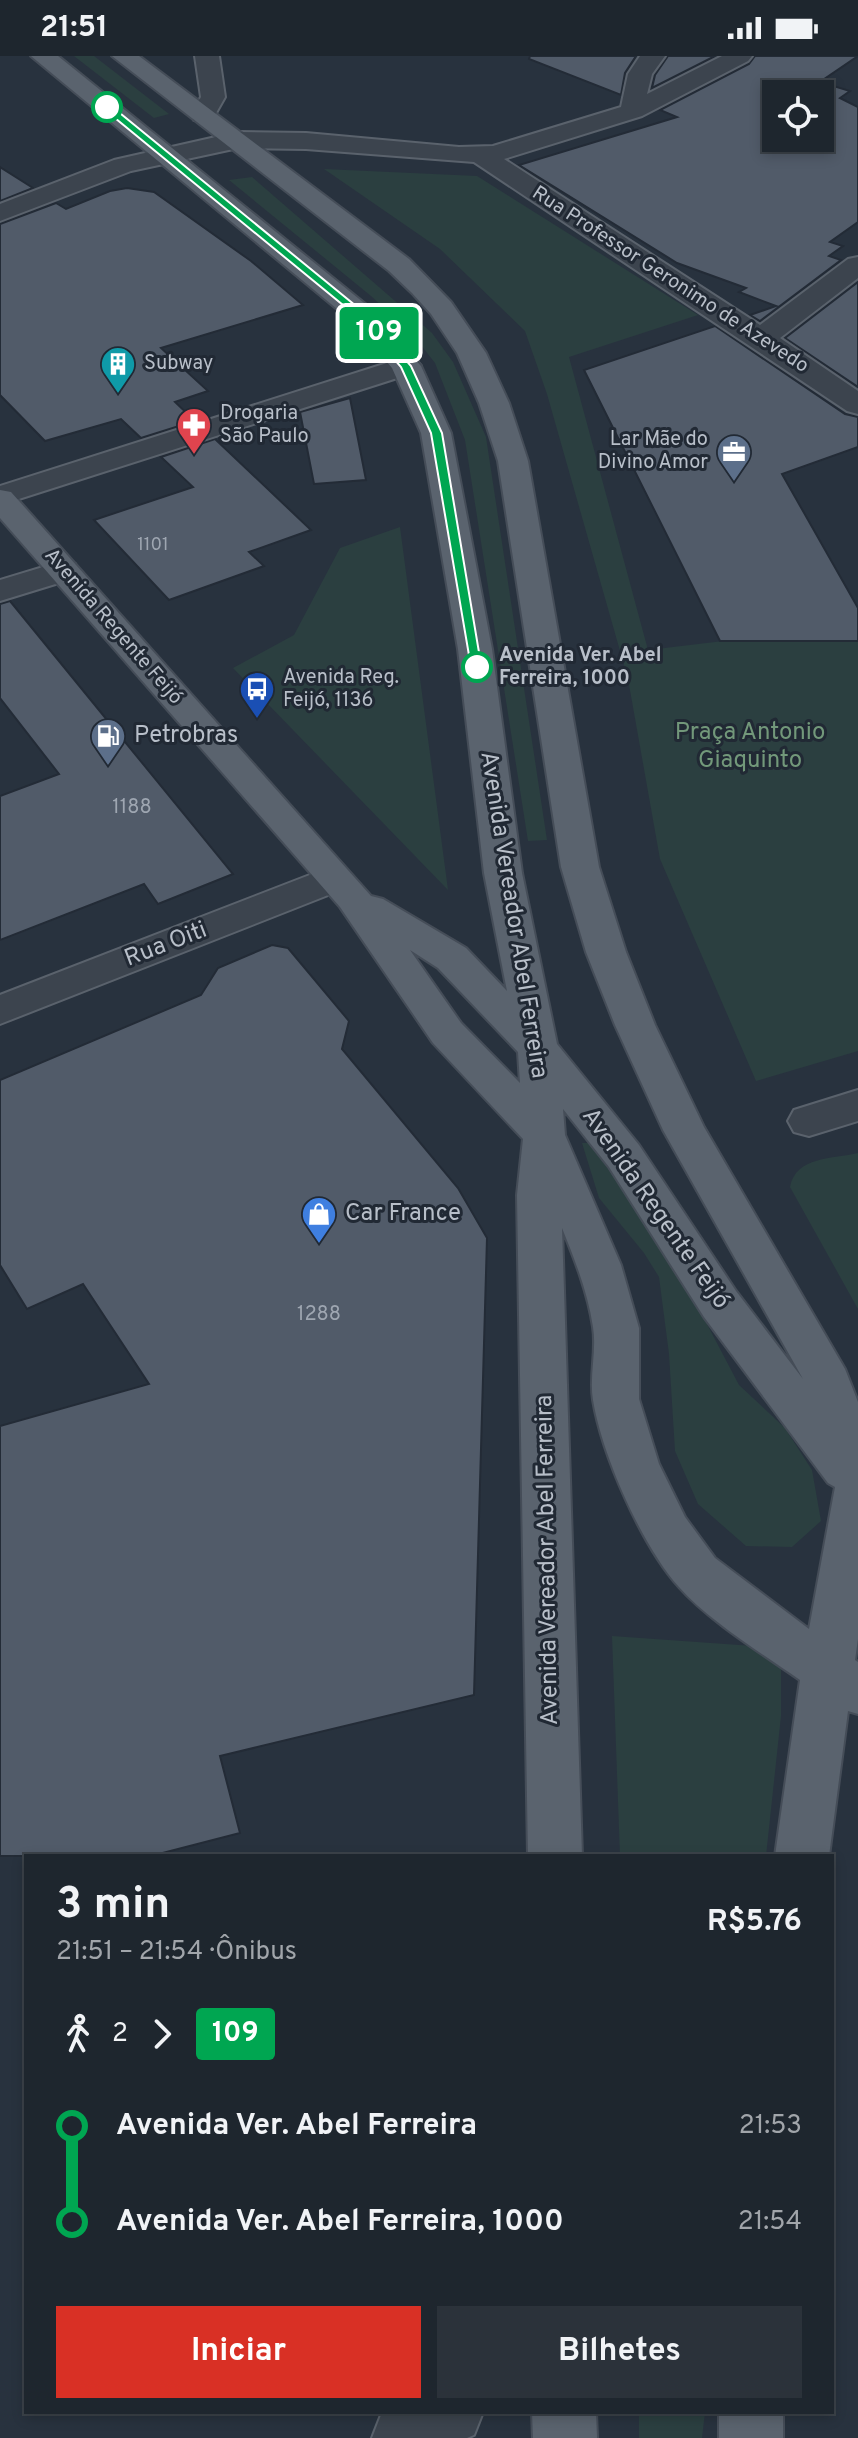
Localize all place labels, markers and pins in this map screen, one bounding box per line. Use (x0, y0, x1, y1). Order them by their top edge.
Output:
unlabelled marker (92, 92, 122, 122)
building icon: Subway (99, 345, 137, 395)
place label: Subway (144, 351, 213, 377)
place label: Drogaria São Paulo (220, 401, 309, 450)
pharmacy icon: Drogaria São Paulo (175, 406, 213, 456)
place label: Lar Mãe do Divino Amor (598, 427, 708, 476)
office icon: Lar Mãe do Divino Amor (715, 433, 753, 483)
place label: Avenida Ver. Abel Ferreira, 1000 (499, 643, 661, 692)
marker: Avenida Ver. Abel Ferreira, 1000 (462, 652, 492, 682)
place label: Avenida Reg. Feijó, 1136 (283, 665, 399, 714)
bus stop icon: Avenida Reg. Feijó, 1136 (238, 670, 276, 720)
fuel station icon: Petrobras (89, 717, 127, 767)
place label: Petrobras (134, 721, 238, 751)
shop icon: Car France (300, 1195, 338, 1245)
place label: Car France (345, 1199, 461, 1229)

